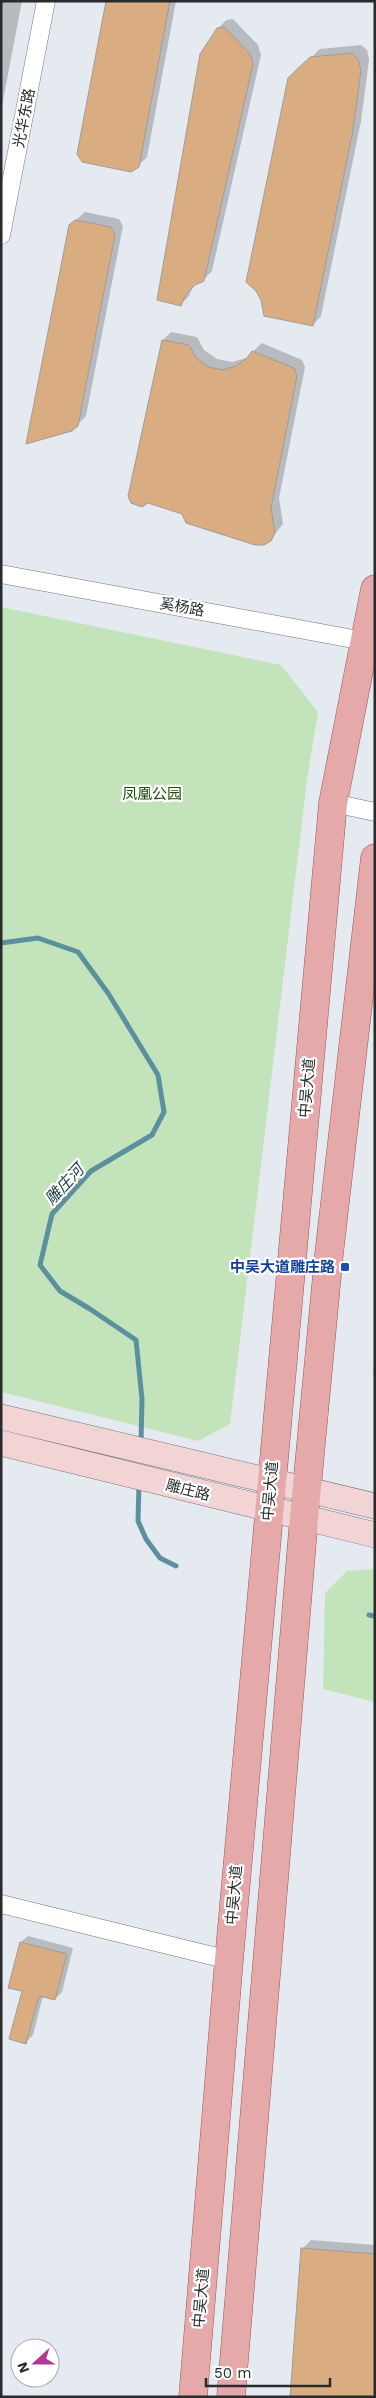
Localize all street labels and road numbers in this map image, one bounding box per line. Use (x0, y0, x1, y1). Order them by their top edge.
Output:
street label: 光华东路 (9, 87, 39, 149)
street label: 奚杨路 (158, 594, 206, 620)
street label: 中吴大道 (295, 1057, 319, 1119)
street label: 中吴大道 (258, 1460, 282, 1522)
street label: 雕庄路 (164, 1476, 212, 1504)
street label: 中吴大道 (222, 1864, 246, 1926)
street label: 中吴大道 (189, 2267, 213, 2329)

